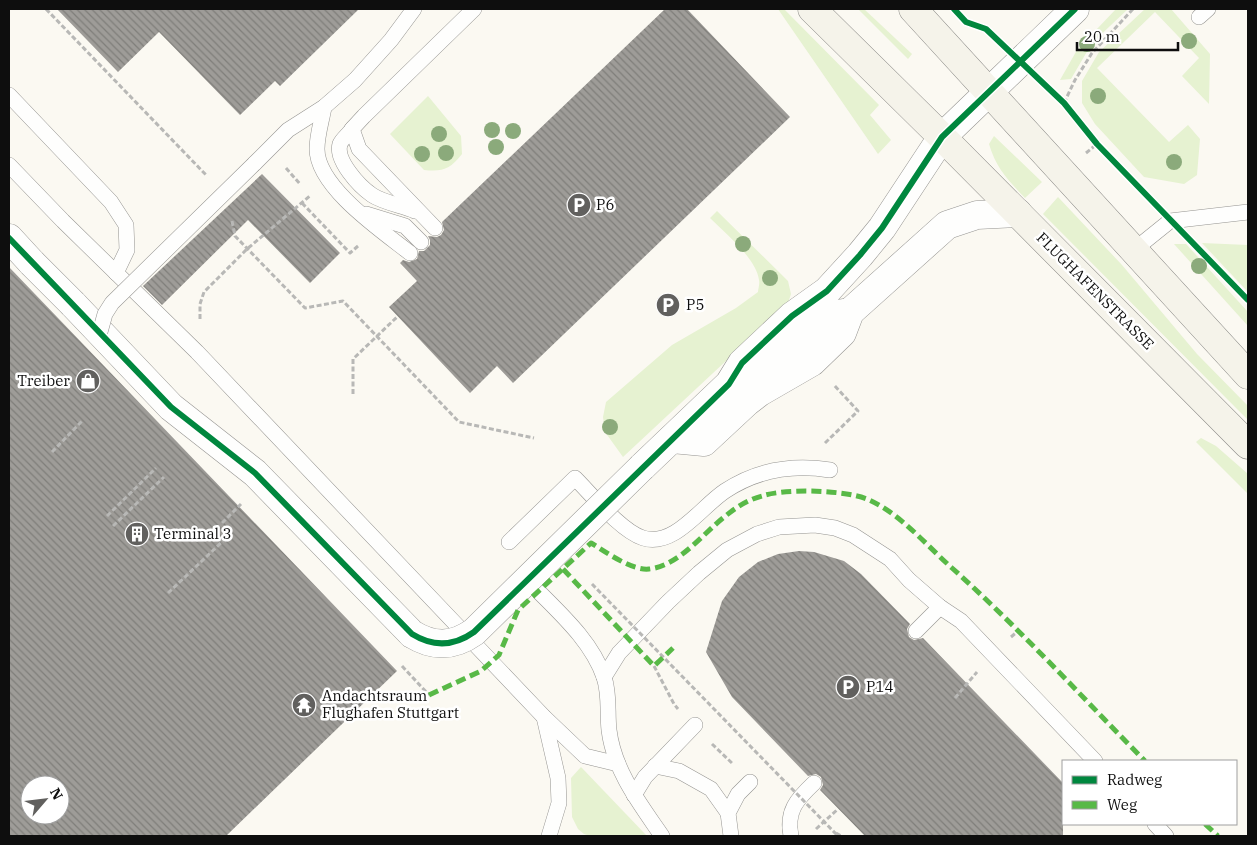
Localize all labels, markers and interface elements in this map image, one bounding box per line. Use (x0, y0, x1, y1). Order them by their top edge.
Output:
scale bar (1077, 20, 1178, 52)
text: 20 m (1084, 27, 1120, 46)
parking icon: P6 (566, 192, 592, 218)
place label: P6 (596, 195, 614, 214)
street label: FLUGHAFENSTRASSE (1033, 228, 1158, 353)
parking icon: P5 (655, 292, 681, 318)
place label: P5 (686, 295, 704, 314)
shop icon: Treiber (75, 368, 101, 394)
place label: Treiber (17, 371, 70, 390)
building icon: Terminal 3 (124, 521, 150, 547)
place label: Terminal 3 (154, 524, 232, 543)
parking icon: P14 (835, 674, 861, 700)
place label: P14 (866, 677, 893, 696)
place label: Andachtsraum Flughafen Stuttgart (322, 686, 459, 722)
temple icon: Andachtsraum Flughafen Stuttgart (291, 692, 317, 718)
legend (1062, 760, 1237, 825)
text: Radweg (1107, 770, 1162, 789)
north arrow (20, 775, 70, 825)
text: N (46, 785, 67, 803)
text: Weg (1107, 795, 1137, 814)

